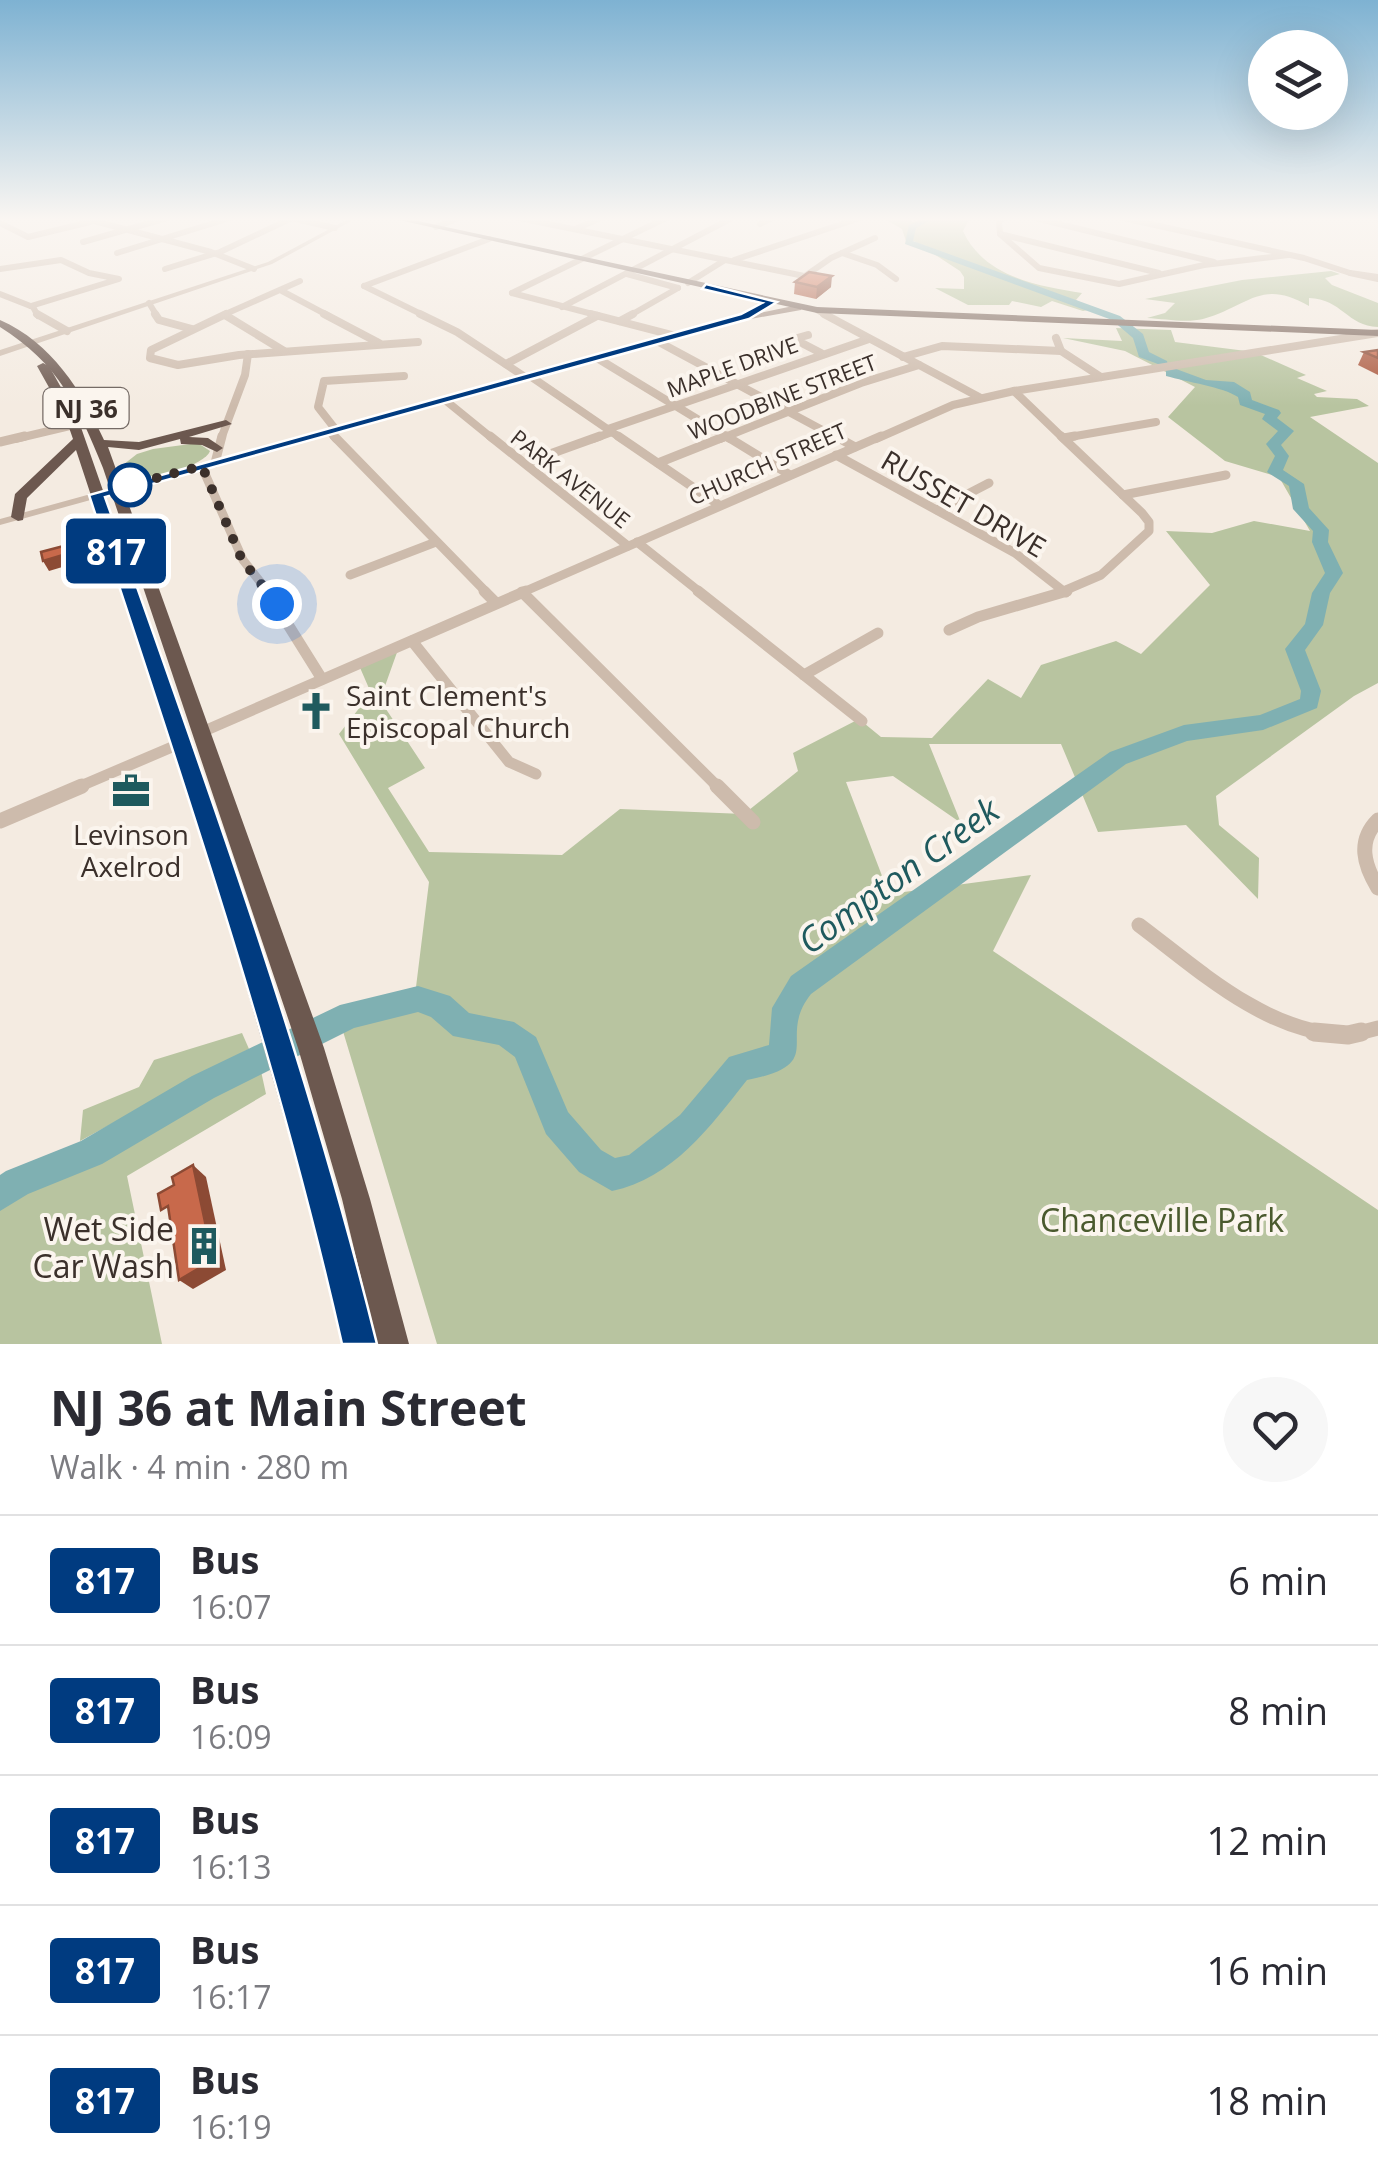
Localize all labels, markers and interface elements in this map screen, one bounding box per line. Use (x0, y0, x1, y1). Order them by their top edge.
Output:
map controls (1248, 30, 1348, 130)
button: layers (1248, 30, 1348, 130)
street label: MAPLE DRIVE (662, 328, 802, 404)
street label: WOODBINE STREET (683, 346, 881, 446)
road number: NJ 36 (44, 388, 128, 428)
street label: CHURCH STREET (683, 415, 851, 511)
street label: PARK AVENUE (505, 422, 637, 534)
street label: RUSSET DRIVE (875, 440, 1053, 566)
unlabelled marker (109, 464, 151, 506)
line badge: 817 (58, 518, 174, 584)
text: 817 (86, 528, 146, 575)
your location (252, 579, 302, 629)
place label: Saint Clement's Episcopal Church (346, 676, 570, 746)
church icon: Saint Clement's Episcopal Church (295, 690, 337, 732)
office icon: Levinson Axelrod (110, 770, 152, 812)
water label: Compton Creek (788, 785, 1010, 964)
place label: Levinson Axelrod (73, 815, 189, 885)
park label: Chanceville Park (1040, 1198, 1284, 1241)
place label: Wet Side Car Wash (32, 1207, 174, 1287)
building icon: Wet Side Car Wash (183, 1225, 225, 1267)
text: NJ 36 at Main Street (50, 1375, 527, 1440)
button: heart (1223, 1377, 1328, 1482)
text: Walk · 4 min · 280 m (50, 1445, 349, 1488)
text: Bus (190, 1533, 259, 1585)
text: 6 min (1228, 1554, 1328, 1606)
text: 817 (75, 1557, 135, 1604)
text: 16:07 (190, 1585, 272, 1628)
text: Bus (190, 1663, 259, 1715)
text: 8 min (1228, 1684, 1328, 1736)
text: 817 (75, 1687, 135, 1734)
text: 16:09 (190, 1715, 272, 1758)
text: Bus (190, 1793, 259, 1845)
text: 12 min (1207, 1814, 1328, 1866)
text: 817 (75, 1817, 135, 1864)
text: 16:13 (190, 1845, 272, 1888)
text: Bus (190, 1923, 259, 1975)
text: 16 min (1207, 1944, 1328, 1996)
text: 817 (75, 1947, 135, 1994)
text: 16:17 (190, 1975, 272, 2018)
text: Bus (190, 2053, 259, 2105)
text: 18 min (1207, 2074, 1328, 2126)
text: 817 (75, 2077, 135, 2124)
text: 16:19 (190, 2105, 272, 2148)

